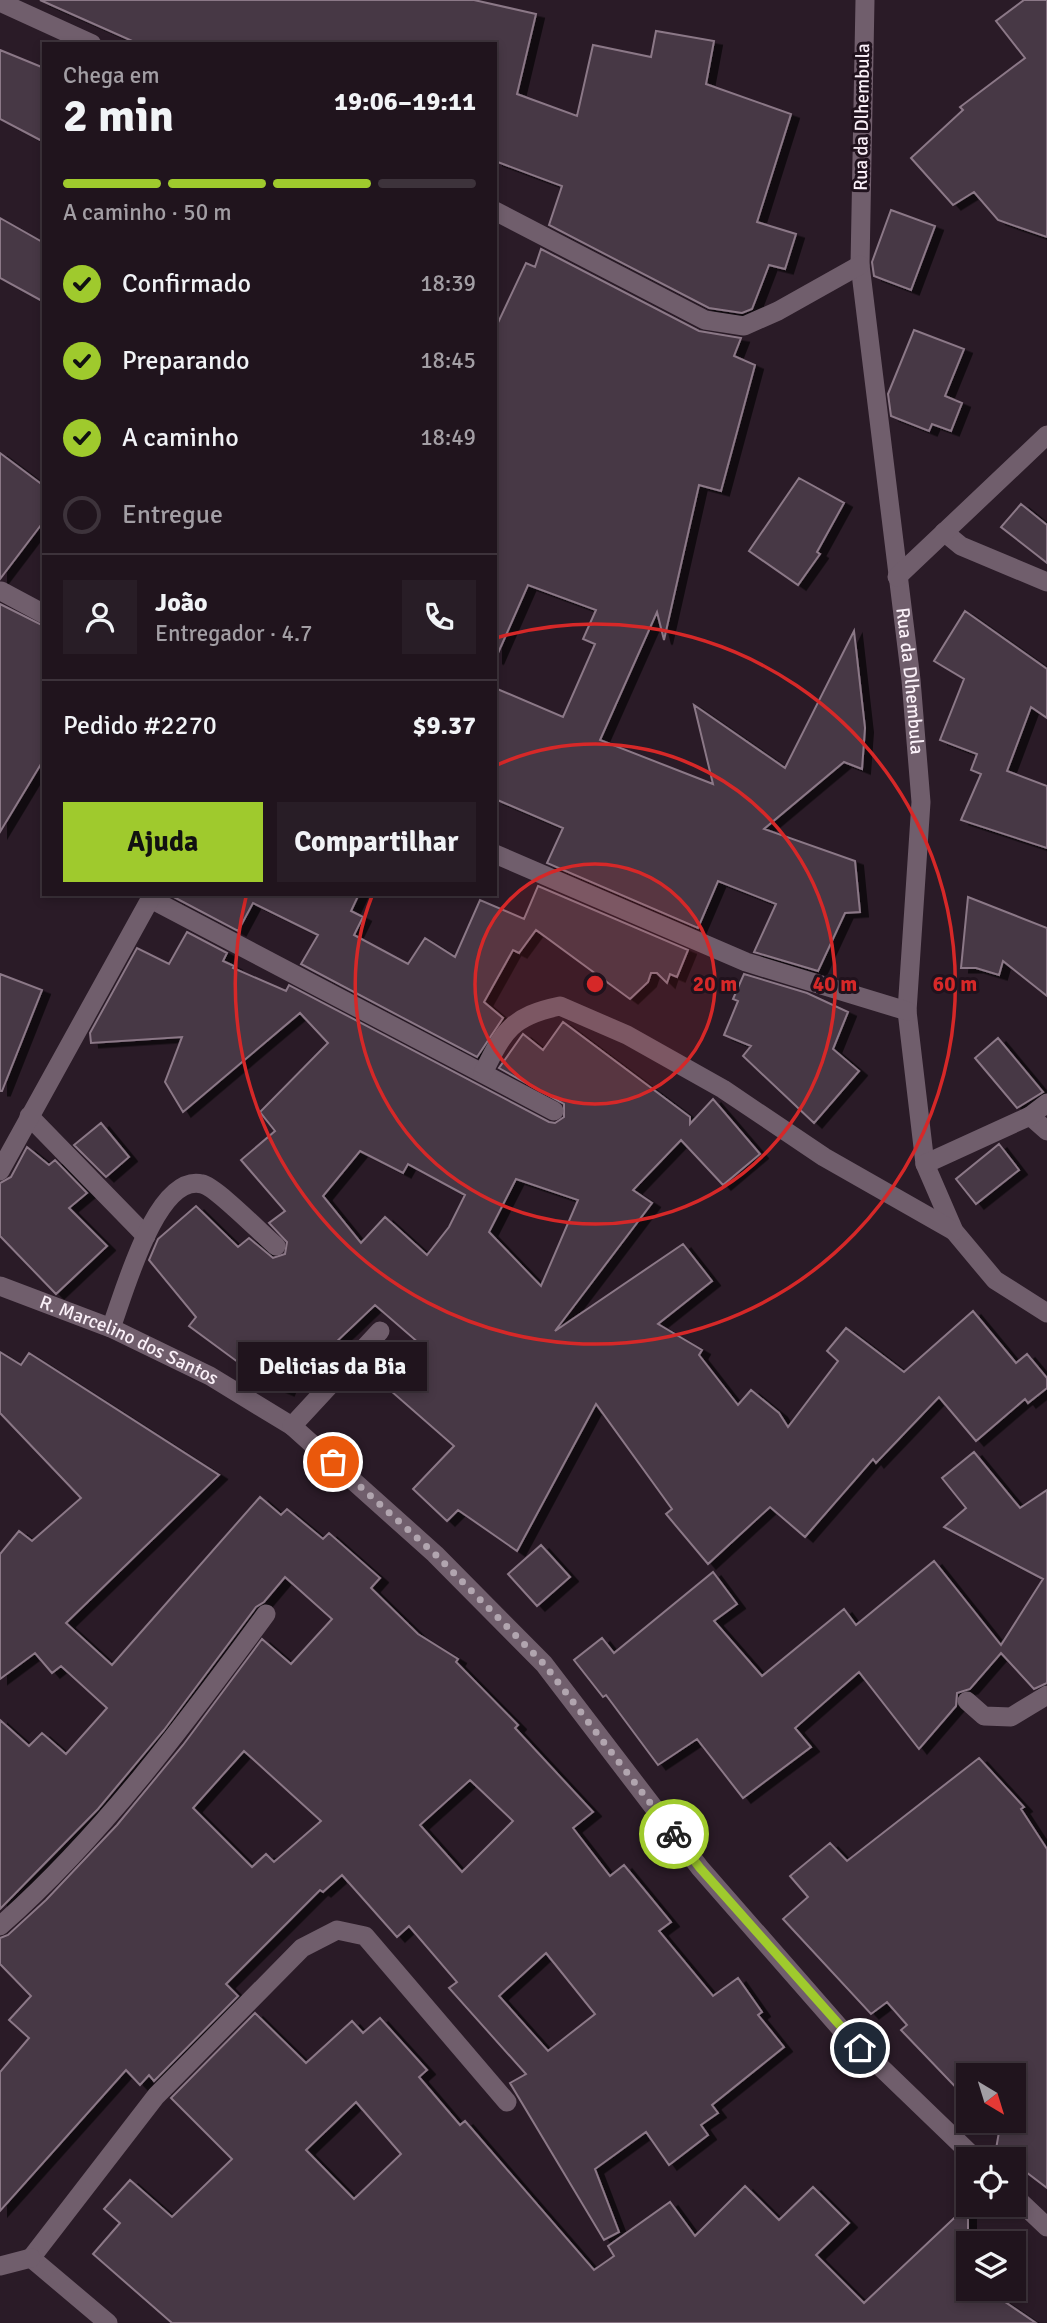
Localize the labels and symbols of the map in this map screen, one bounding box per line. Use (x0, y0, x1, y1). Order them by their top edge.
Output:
street label: Rua da Dlhembula (849, 43, 875, 191)
street label: Rua da Dlhembula (890, 606, 929, 755)
text: 20 m (693, 971, 737, 997)
text: 40 m (813, 971, 857, 997)
text: 60 m (933, 971, 977, 997)
centre of rings (583, 972, 607, 996)
street label: R. Marcelino dos Santos (36, 1290, 223, 1390)
callout: Delicias da Bia (238, 1343, 428, 1392)
pin (303, 1432, 363, 1492)
courier (639, 1799, 709, 1869)
pin (830, 2018, 890, 2078)
north arrow (956, 2063, 1026, 2133)

